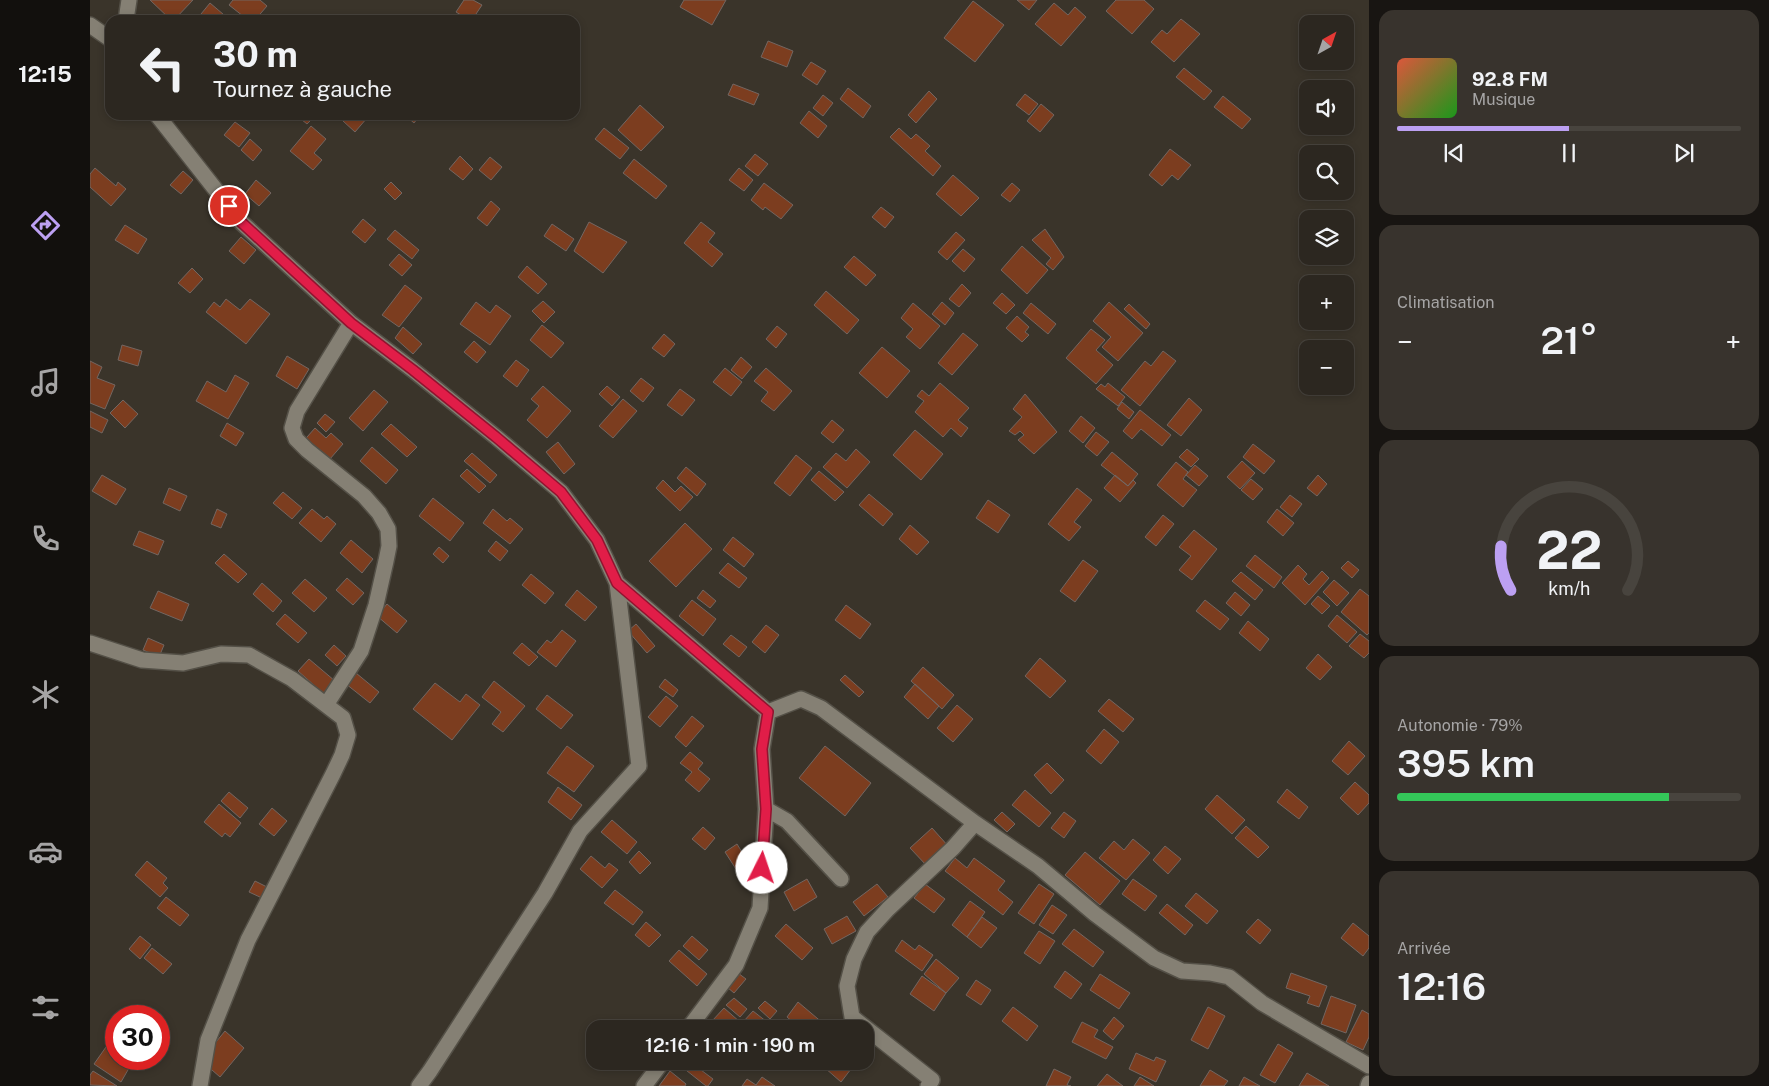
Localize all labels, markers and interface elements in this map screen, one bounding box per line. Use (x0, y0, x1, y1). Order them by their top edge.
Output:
north arrow (1299, 15, 1354, 70)
map controls (1299, 15, 1354, 395)
text: 30 m (213, 34, 298, 75)
icon: left (130, 35, 195, 100)
text: 12:15 (18, 61, 72, 87)
text: 92.8 FM (1472, 68, 1548, 90)
text: Tournez à gauche (213, 76, 392, 102)
button: sound (1299, 80, 1354, 135)
text: Musique (1472, 90, 1535, 109)
icon: previous (1440, 139, 1468, 167)
icon: pause (1555, 139, 1583, 167)
icon: next (1670, 139, 1698, 167)
button: search (1299, 145, 1354, 200)
pin (208, 185, 250, 227)
icon: arrive (215, 192, 243, 220)
icon: directions (28, 208, 63, 243)
button: layers (1299, 210, 1354, 265)
button: + (1299, 275, 1354, 330)
text: Climatisation (1397, 293, 1494, 312)
text: 21° (1540, 318, 1598, 363)
text: − (1397, 325, 1413, 358)
text: + (1725, 325, 1741, 358)
button: − (1299, 340, 1354, 395)
icon: music (28, 365, 63, 400)
text: 22 (1536, 520, 1602, 581)
icon: phone (28, 521, 63, 556)
text: km/h (1548, 578, 1590, 599)
icon: climate (28, 677, 63, 712)
text: Autonomie · 79% (1397, 716, 1523, 735)
text: 395 km (1397, 741, 1535, 786)
icon: car (28, 834, 63, 869)
position arrow (735, 841, 787, 893)
text: Arrivée (1397, 939, 1451, 958)
text: 12:16 (1397, 964, 1486, 1009)
icon: filters (28, 990, 63, 1025)
speed limit sign: 30 (105, 1005, 170, 1070)
text: 12:16 · 1 min · 190 m (645, 1034, 815, 1056)

